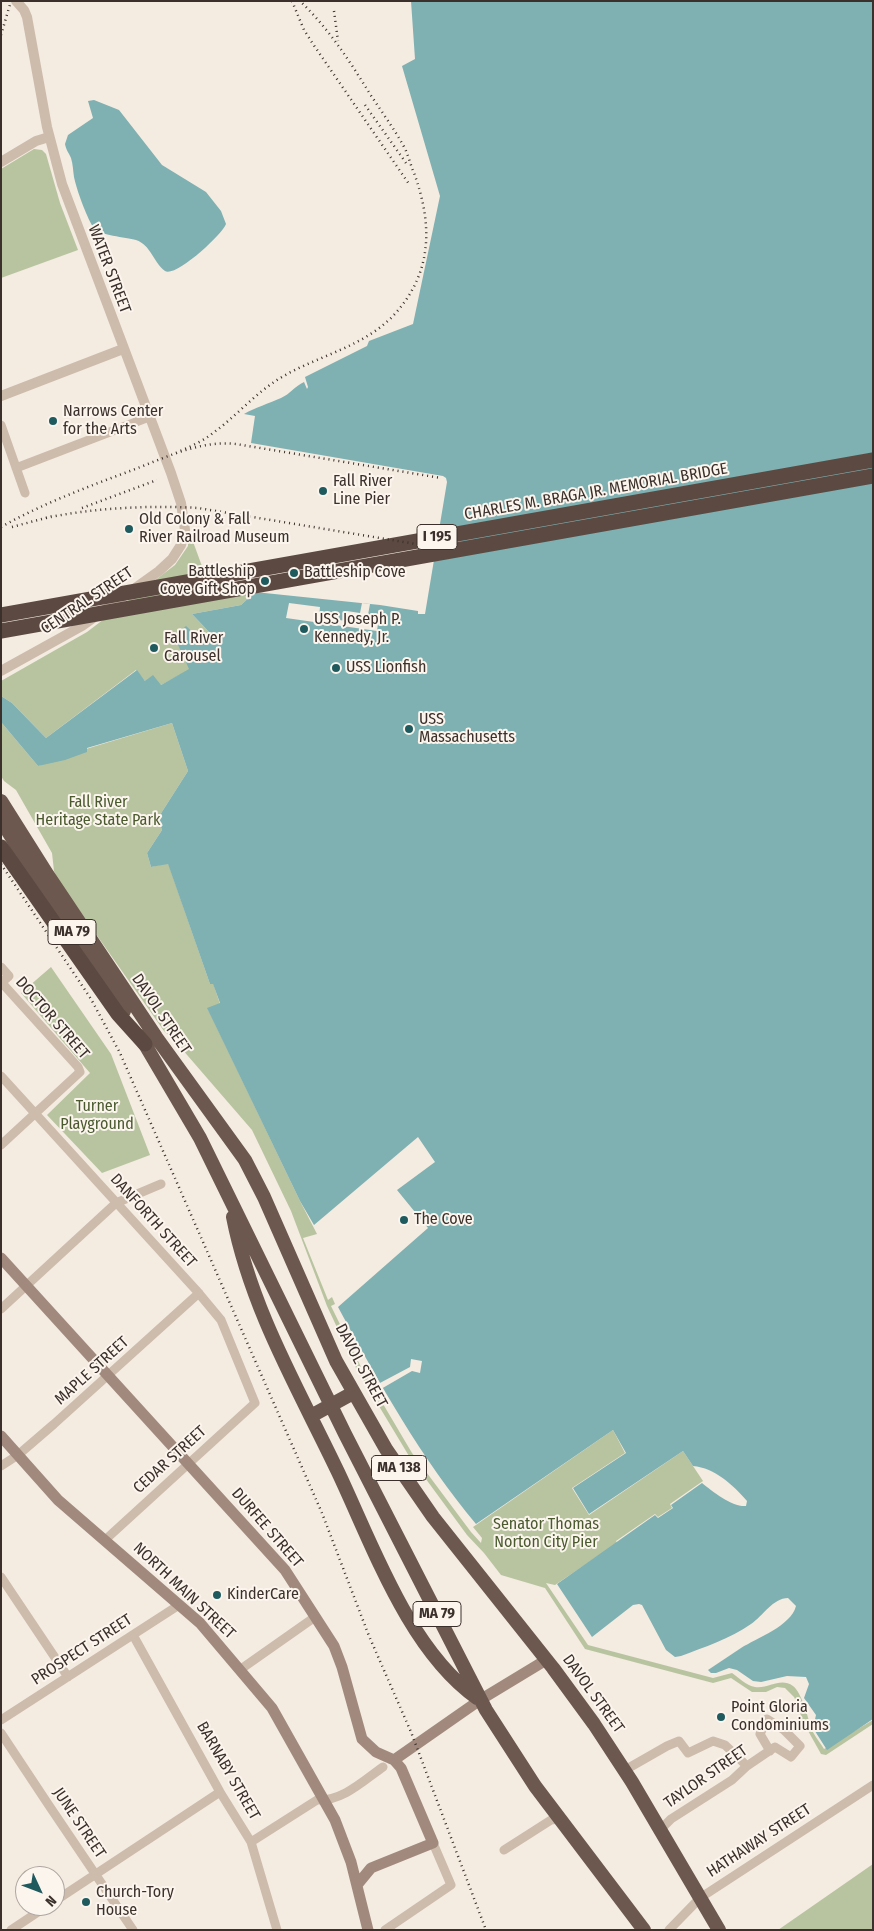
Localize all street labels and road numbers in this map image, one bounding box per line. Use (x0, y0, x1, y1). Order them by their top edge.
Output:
street label: WATER STREET (83, 222, 135, 316)
street label: CHARLES M. BRAGA JR. MEMORIAL BRIDGE (463, 459, 729, 525)
road number: I 195 (417, 524, 457, 550)
street label: CENTRAL STREET (37, 563, 137, 639)
road number: MA 79 (48, 920, 96, 944)
street label: DAVOL STREET (127, 970, 195, 1058)
street label: DOCTOR STREET (11, 973, 93, 1063)
street label: DANFORTH STREET (106, 1170, 200, 1272)
street label: DAVOL STREET (331, 1321, 391, 1411)
street label: MAPLE STREET (51, 1333, 133, 1409)
street label: CEDAR STREET (129, 1422, 211, 1498)
road number: MA 138 (372, 1456, 426, 1480)
street label: DURFEE STREET (227, 1484, 307, 1572)
street label: NORTH MAIN STREET (129, 1539, 239, 1643)
road number: MA 79 (413, 1602, 461, 1626)
street label: PROSPECT STREET (28, 1610, 136, 1690)
street label: DAVOL STREET (558, 1651, 628, 1737)
street label: BARNABY STREET (192, 1718, 264, 1824)
street label: TAYLOR STREET (661, 1741, 751, 1813)
street label: JUNE STREET (48, 1784, 110, 1862)
street label: HATHAWAY STREET (703, 1800, 815, 1882)

